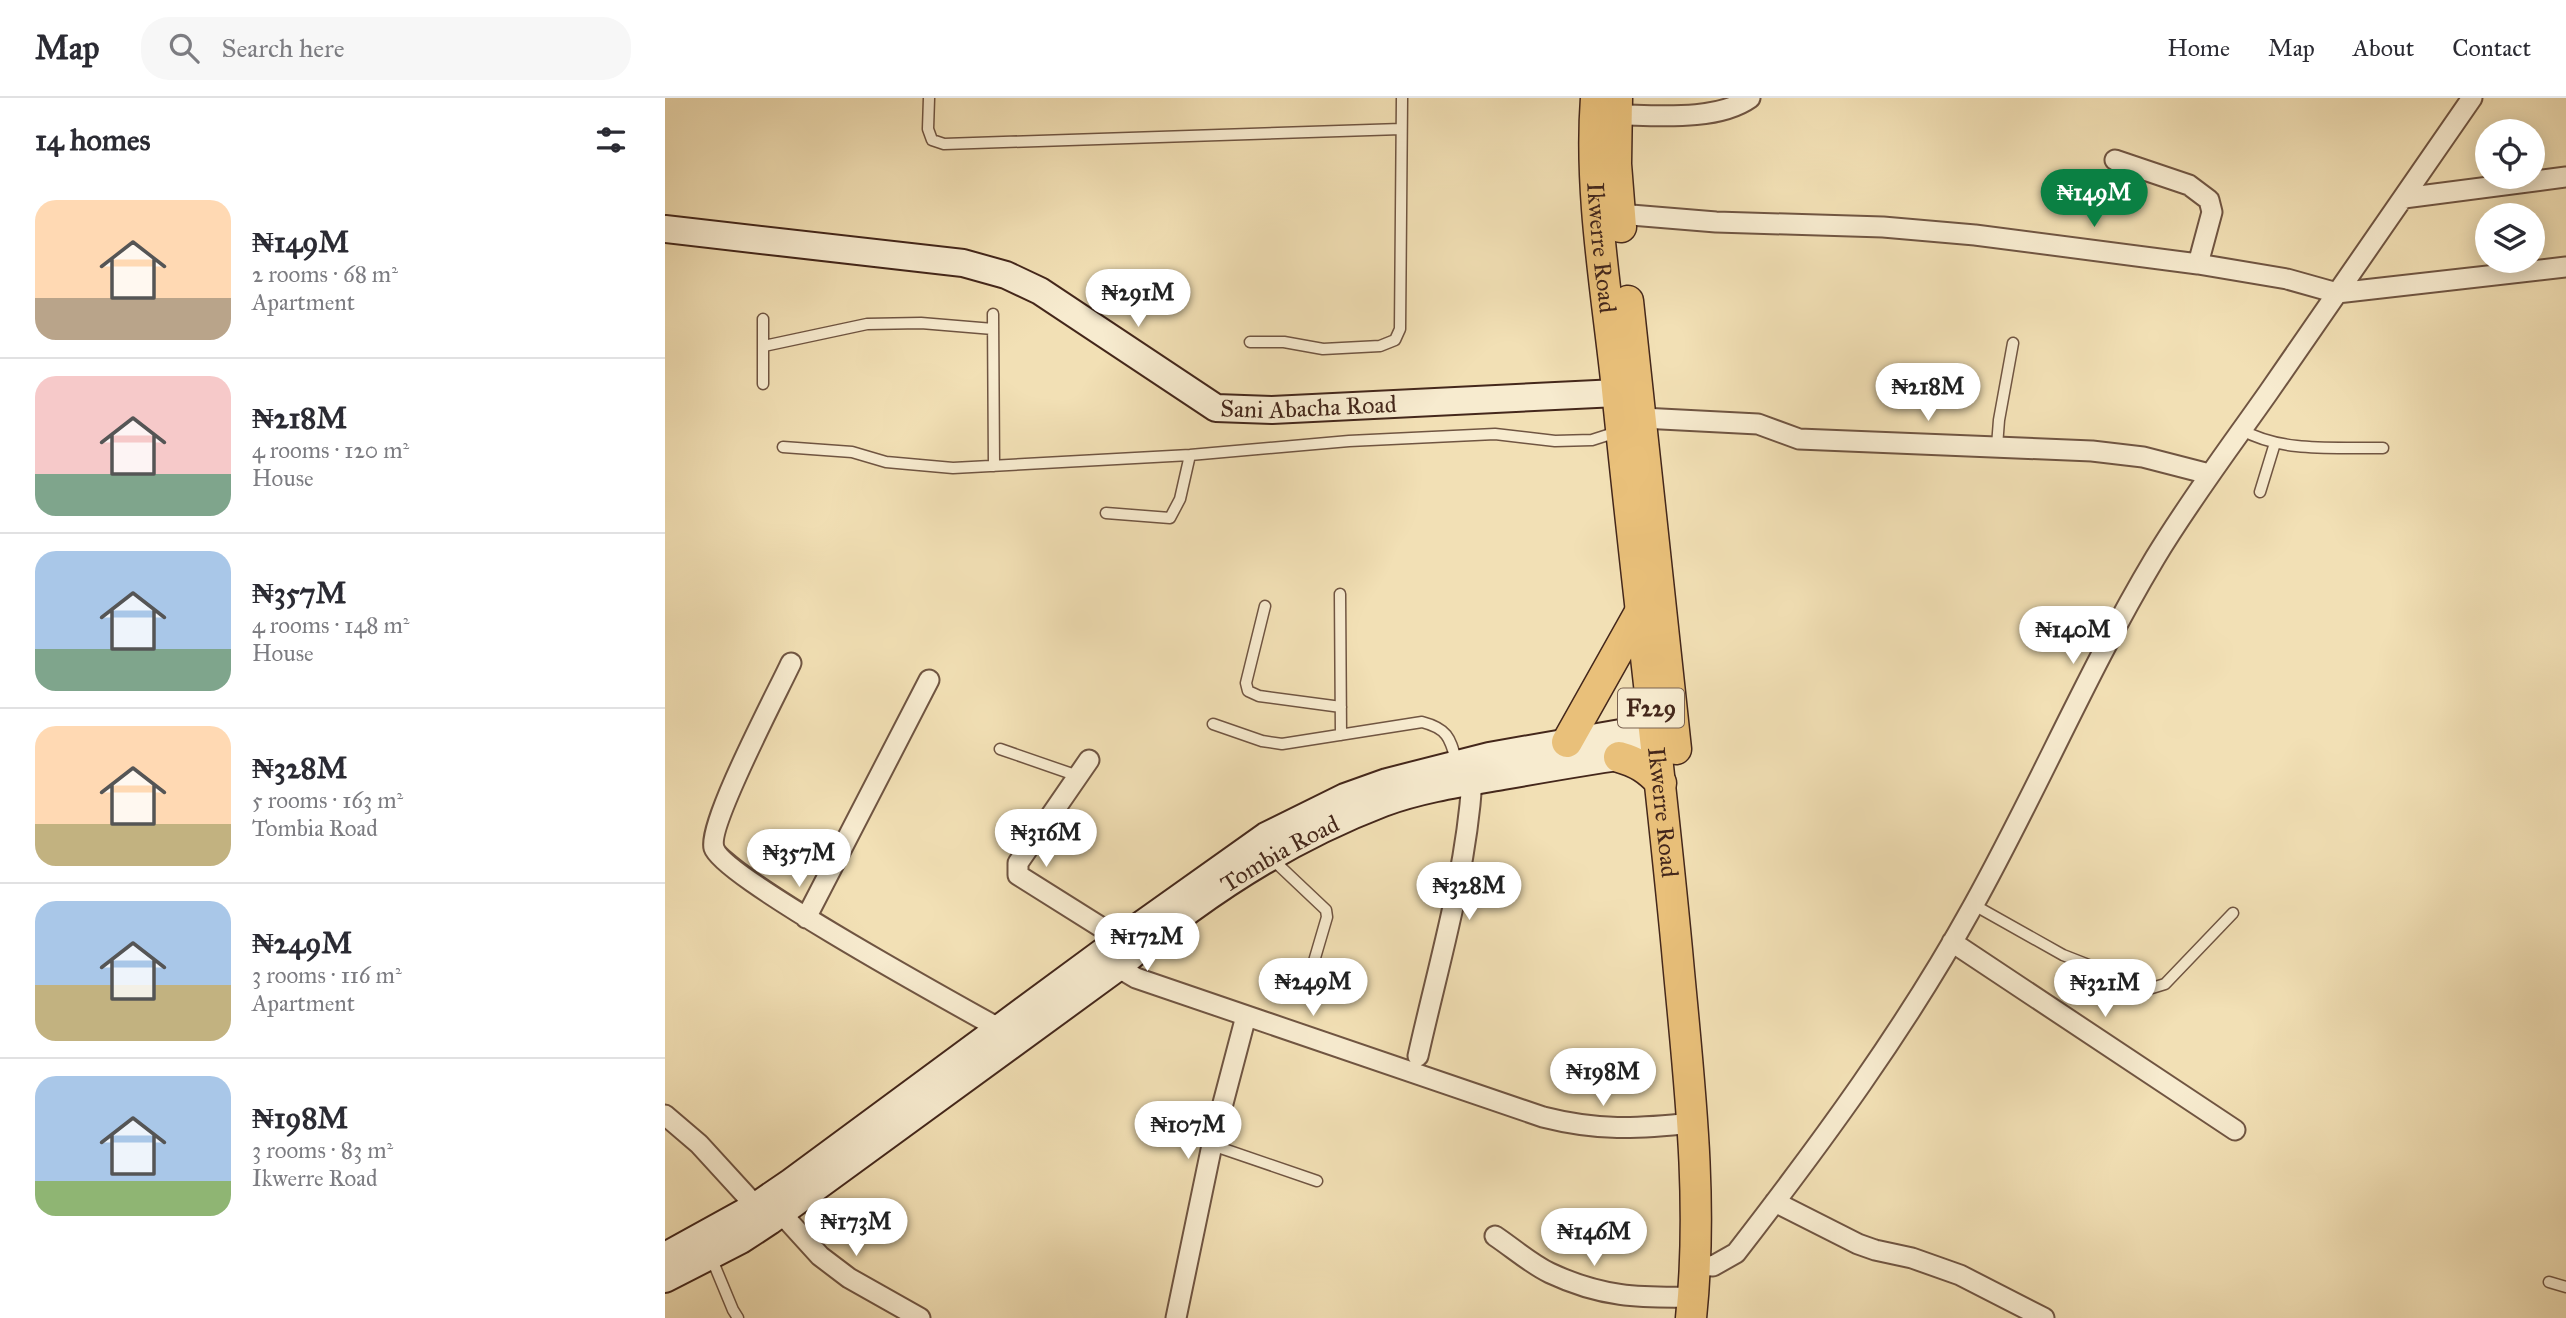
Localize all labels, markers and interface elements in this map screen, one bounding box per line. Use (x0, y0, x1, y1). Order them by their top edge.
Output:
search box (141, 17, 631, 80)
text: Map (35, 28, 99, 68)
icon: search (165, 29, 203, 67)
text: Search here (221, 32, 345, 64)
text: Home (2167, 33, 2230, 63)
text: Map (2268, 33, 2315, 63)
text: About (2353, 33, 2414, 63)
text: Contact (2452, 33, 2531, 63)
map controls (2475, 119, 2545, 273)
button: locate (2475, 119, 2545, 189)
icon: filters (592, 121, 630, 159)
text: 14 homes (35, 122, 150, 158)
pin: ₦149M (2045, 170, 2143, 229)
text: ₦149M (2057, 178, 2131, 206)
street label: Ikwerre Road (1580, 182, 1623, 315)
button: layers (2475, 203, 2545, 273)
text: ₦149M (252, 224, 349, 260)
icon: home (91, 228, 175, 312)
text: 2 rooms · 68 m² (252, 260, 398, 288)
pin: ₦291M (1089, 270, 1187, 329)
text: ₦291M (1102, 278, 1174, 306)
text: Apartment (252, 288, 355, 316)
pin: ₦218M (1879, 364, 1977, 423)
text: ₦218M (1892, 372, 1964, 400)
street label: Sani Abacha Road (1220, 389, 1397, 425)
text: ₦218M (252, 400, 347, 436)
icon: home (91, 404, 175, 488)
text: 4 rooms · 120 m² (252, 436, 409, 464)
text: House (252, 464, 314, 492)
text: ₦357M (252, 575, 347, 611)
icon: home (91, 579, 175, 663)
pin: ₦140M (2024, 606, 2122, 666)
text: 4 rooms · 148 m² (252, 611, 409, 639)
text: ₦140M (2035, 615, 2111, 643)
text: House (252, 639, 314, 667)
road number: F229 (1618, 688, 1684, 728)
street label: Ikwerre Road (1641, 745, 1685, 879)
text: ₦328M (252, 750, 347, 786)
icon: home (91, 754, 175, 838)
text: 5 rooms · 163 m² (252, 786, 403, 814)
street label: Tombia Road (1215, 809, 1344, 899)
pin: ₦316M (997, 810, 1095, 869)
text: Tombia Road (252, 814, 378, 842)
text: ₦316M (1011, 818, 1081, 846)
pin: ₦357M (750, 830, 848, 889)
text: ₦357M (763, 838, 835, 866)
pin: ₦328M (1420, 862, 1518, 922)
text: ₦328M (1432, 871, 1506, 899)
pin: ₦172M (1098, 914, 1196, 973)
text: ₦172M (1110, 922, 1184, 950)
text: ₦249M (252, 925, 352, 961)
icon: home (91, 929, 175, 1013)
pin: ₦249M (1264, 958, 1362, 1018)
pin: ₦321M (2056, 960, 2154, 1019)
text: 3 rooms · 116 m² (252, 961, 402, 989)
text: ₦249M (1275, 967, 1351, 995)
text: ₦321M (2070, 968, 2140, 996)
text: Apartment (252, 989, 355, 1017)
pin: ₦198M (1554, 1048, 1652, 1108)
text: ₦198M (1566, 1057, 1640, 1085)
text: ₦198M (252, 1100, 348, 1136)
pin: ₦107M (1139, 1102, 1237, 1161)
icon: home (91, 1104, 175, 1188)
text: ₦107M (1151, 1110, 1225, 1138)
text: 3 rooms · 83 m² (252, 1136, 393, 1164)
text: Ikwerre Road (252, 1164, 378, 1192)
pin: ₦173M (807, 1198, 905, 1258)
text: ₦173M (821, 1207, 891, 1235)
pin: ₦146M (1545, 1208, 1643, 1268)
text: ₦146M (1557, 1217, 1631, 1245)

